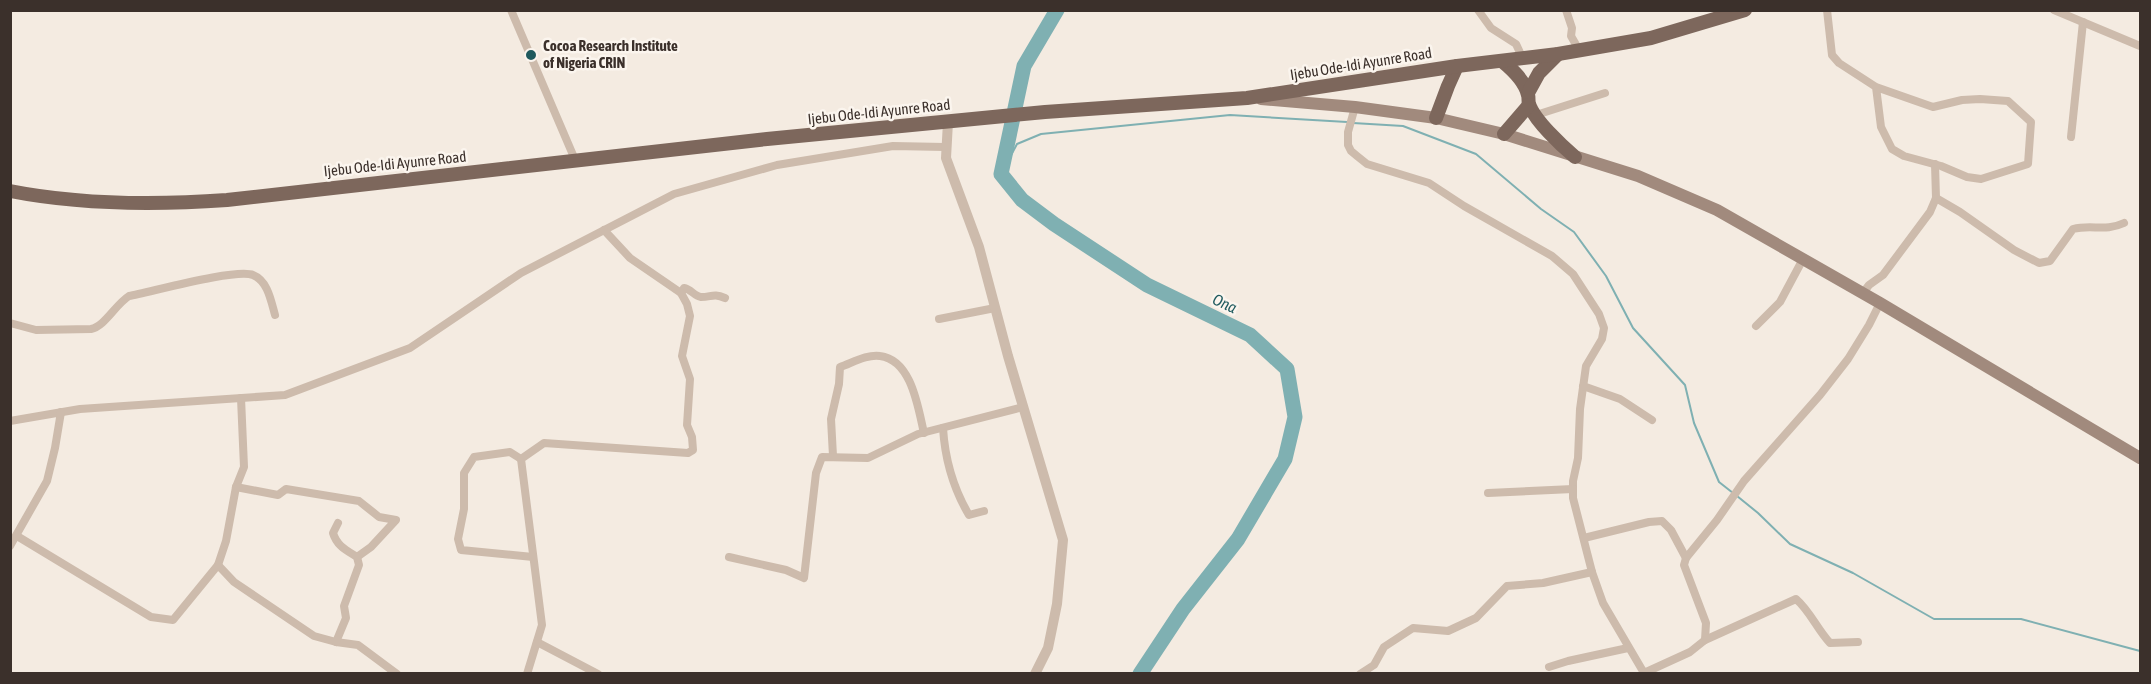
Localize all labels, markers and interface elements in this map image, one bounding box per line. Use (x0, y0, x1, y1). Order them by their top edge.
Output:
place label: Cocoa Research Institute of Nigeria CRIN (543, 37, 678, 71)
street label: Ijebu Ode-Idi Ayunre Road (1289, 44, 1433, 83)
marker: Cocoa Research Institute of Nigeria CRIN (524, 48, 538, 62)
street label: Ijebu Ode-Idi Ayunre Road (807, 96, 951, 127)
street label: Ijebu Ode-Idi Ayunre Road (323, 148, 467, 179)
water label: Ona (1210, 290, 1240, 317)

